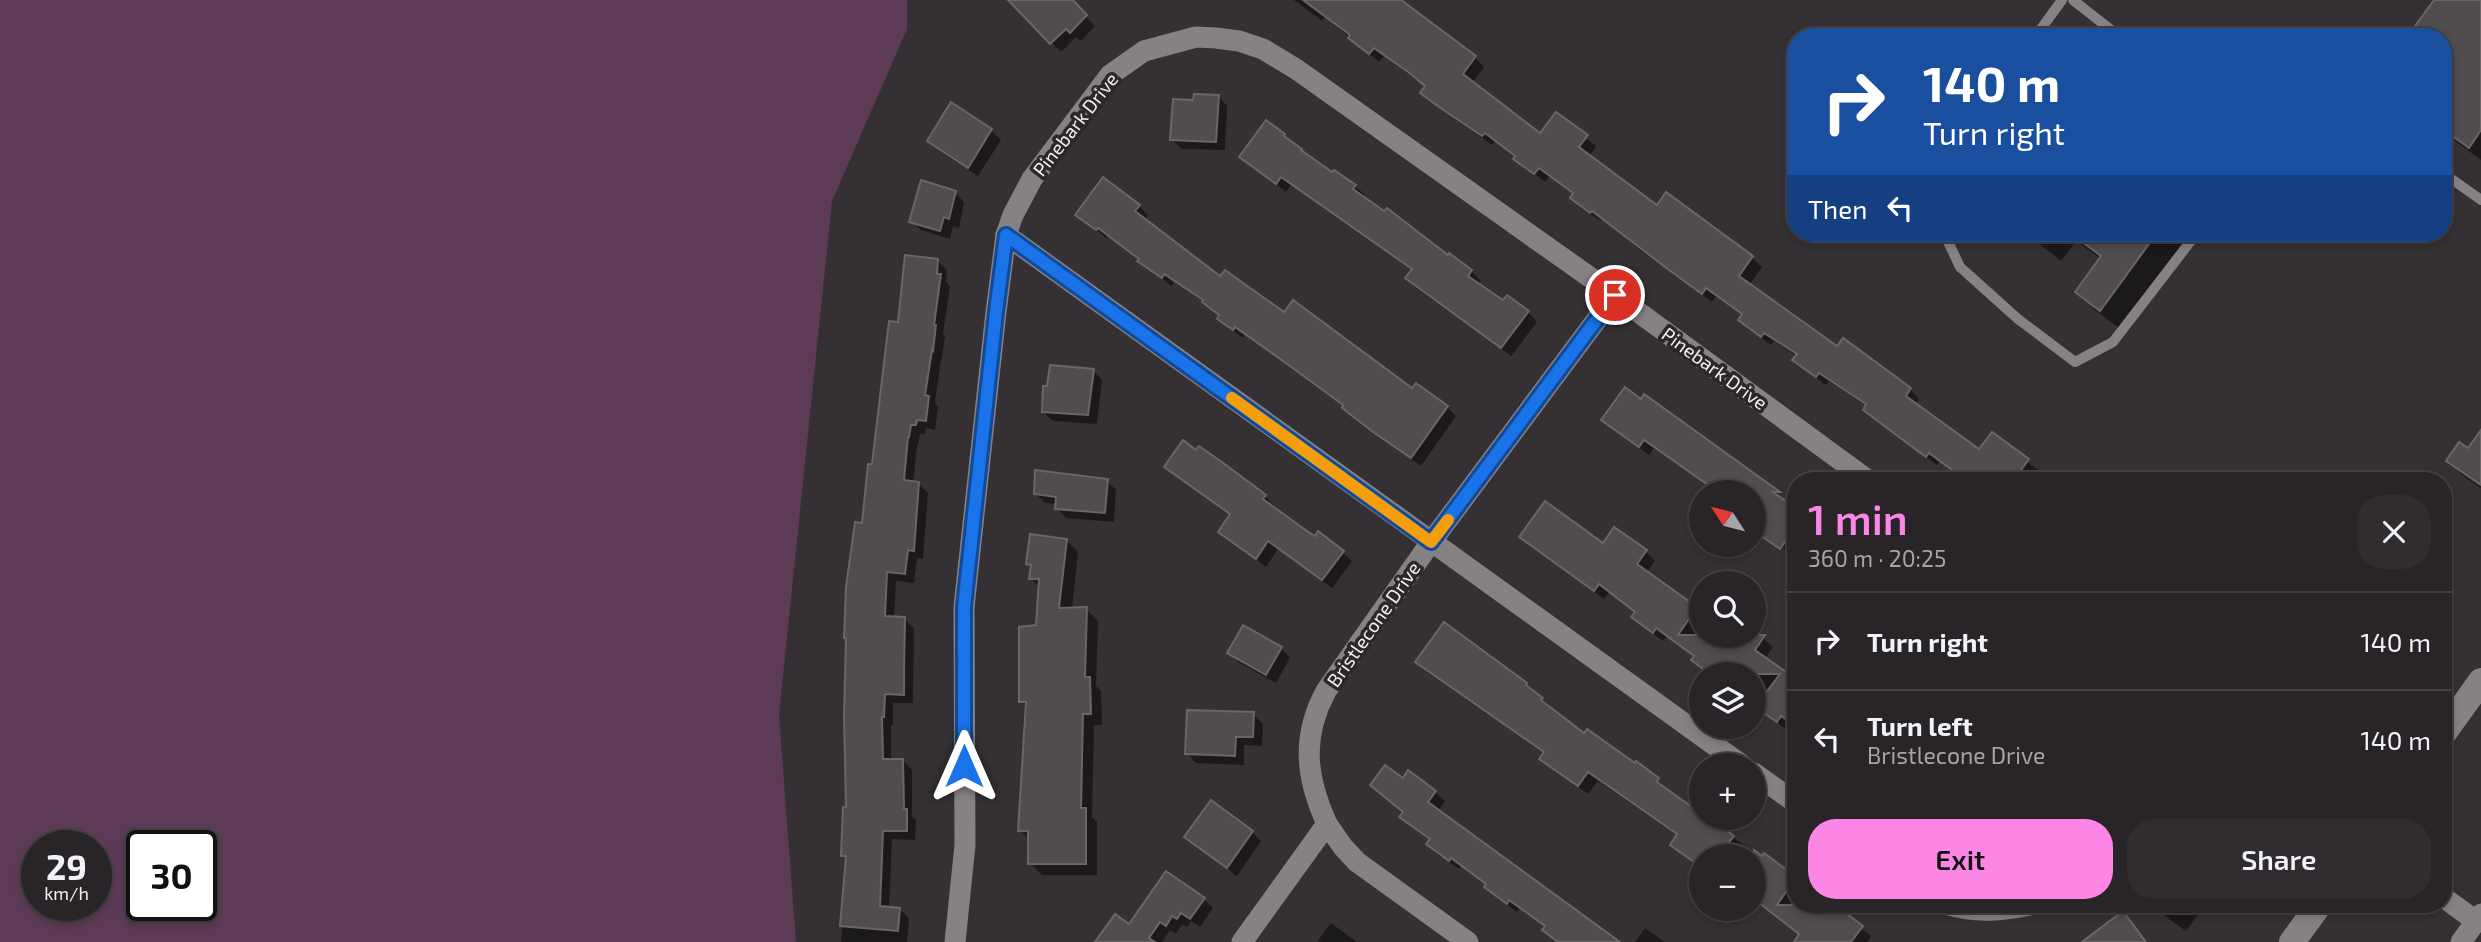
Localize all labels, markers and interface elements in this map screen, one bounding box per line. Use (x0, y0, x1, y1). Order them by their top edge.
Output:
text: 140 m (1923, 53, 2060, 112)
icon: right (1808, 56, 1899, 147)
street label: Pinebark Drive (1027, 68, 1123, 180)
text: Turn right (1923, 113, 2065, 151)
icon: left (1881, 189, 1919, 227)
text: Then (1808, 193, 1867, 224)
pin (1585, 265, 1645, 325)
icon: arrive (1596, 276, 1634, 314)
street label: Pinebark Drive (1658, 322, 1772, 414)
north arrow (1689, 480, 1766, 556)
map controls (1689, 480, 1766, 921)
text: 1 min (1808, 493, 1908, 543)
button: close (2357, 495, 2431, 569)
text: 360 m · 20:25 (1808, 544, 1946, 572)
street label: Bristlecone Drive (1321, 557, 1425, 691)
button: search (1689, 571, 1766, 648)
icon: right (1808, 622, 1846, 660)
text: Turn right (1867, 626, 1988, 657)
text: 140 m (2360, 626, 2431, 657)
button: layers (1689, 662, 1766, 739)
text: Turn left (1867, 710, 1973, 741)
icon: left (1808, 720, 1846, 758)
text: 140 m (2360, 724, 2431, 755)
position arrow (927, 729, 1001, 803)
text: Bristlecone Drive (1867, 741, 2045, 769)
button: + (1689, 753, 1766, 830)
button: Exit (1808, 819, 2113, 899)
button: Share (2127, 819, 2431, 899)
speed limit sign: 30 (126, 830, 217, 921)
button: − (1689, 844, 1766, 921)
text: 29 (46, 845, 87, 887)
text: km/h (44, 882, 89, 904)

